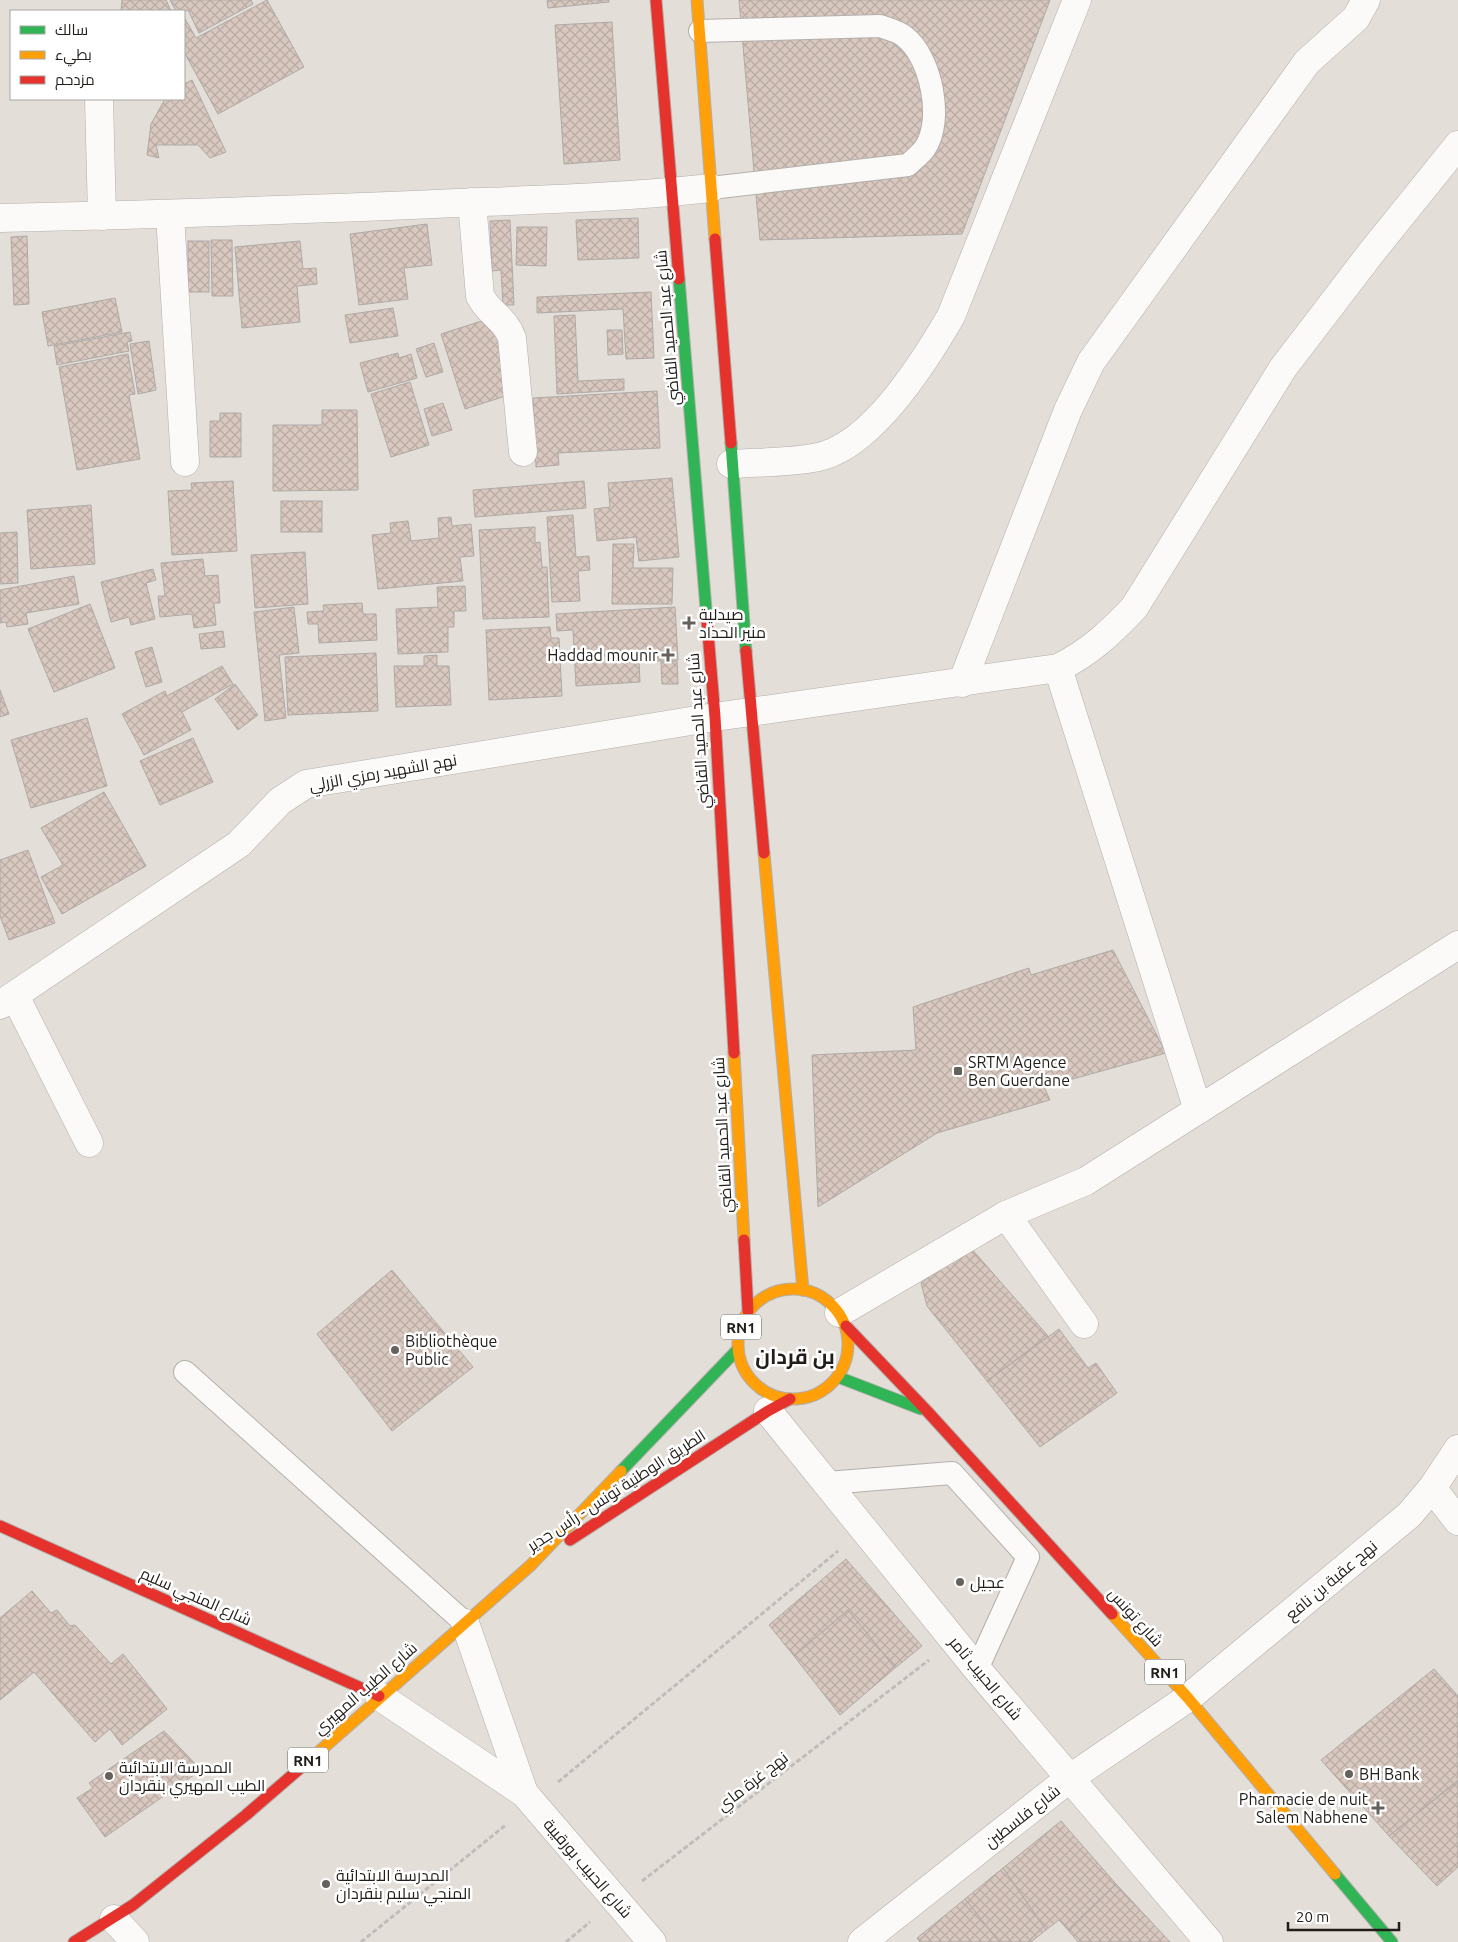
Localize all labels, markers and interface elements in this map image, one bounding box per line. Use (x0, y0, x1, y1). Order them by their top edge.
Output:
legend (10, 10, 185, 100)
text: سالك (55, 21, 88, 38)
text: بطيء (55, 46, 92, 67)
text: مزدحم (55, 71, 95, 90)
street label: شارع عبد الحميد القاضي (651, 249, 687, 407)
place label: صيدلية منير الحداد (699, 605, 766, 642)
marker: صيدلية منير الحداد (683, 617, 695, 629)
place label: Haddad mounir (547, 646, 658, 664)
marker: Haddad mounir (662, 649, 674, 661)
street label: شارع عبد الحميد القاضي (684, 652, 716, 810)
street label: نهج الشهيد رمزي الزرلي (308, 750, 459, 799)
place label: SRTM Agence Ben Guerdane (968, 1053, 1070, 1089)
street label: شارع عبد الحميد القاضي (709, 1056, 739, 1213)
marker: SRTM Agence Ben Guerdane (952, 1065, 964, 1077)
road number: RN1 (721, 1314, 761, 1340)
place label: Bibliothèque Public (405, 1332, 497, 1368)
marker: Bibliothèque Public (389, 1344, 401, 1356)
district label: بن قردان (755, 1344, 835, 1369)
street label: الطريق الوطنية تونس - رأس جدير (523, 1426, 710, 1557)
street label: نهج عقبة بن نافع (1282, 1537, 1382, 1626)
street label: شارع المنجي سليم (136, 1563, 254, 1633)
place label: عجيل (970, 1573, 1005, 1593)
marker: عجيل (954, 1576, 966, 1588)
street label: شارع تونس (1103, 1584, 1167, 1652)
street label: شارع الحبيب ثامر (943, 1632, 1026, 1725)
street label: شارع الطيب المهيري (310, 1638, 424, 1741)
road number: RN1 (1145, 1660, 1185, 1684)
road number: RN1 (288, 1748, 328, 1772)
street label: نهج غرة ماي (713, 1748, 794, 1818)
place label: المدرسة الابتدائية الطيب المهيري بنقردان (119, 1758, 265, 1799)
place label: BH Bank (1359, 1765, 1420, 1783)
marker: BH Bank (1343, 1768, 1355, 1780)
marker: المدرسة الابتدائية الطيب المهيري بنقردان (103, 1770, 115, 1782)
street label: شارع فلسطين (981, 1781, 1065, 1853)
place label: Pharmacie de nuit Salem Nabhene (1239, 1790, 1369, 1826)
marker: Pharmacie de nuit Salem Nabhene (1372, 1802, 1384, 1814)
street label: شارع الحبيب بورقيبة (538, 1815, 636, 1923)
place label: المدرسة الابتدائية المنجي سليم بنقردان (336, 1866, 471, 1907)
marker: المدرسة الابتدائية المنجي سليم بنقردان (320, 1878, 332, 1890)
scale bar (1288, 1900, 1399, 1932)
text: 20 m (1296, 1908, 1329, 1925)

